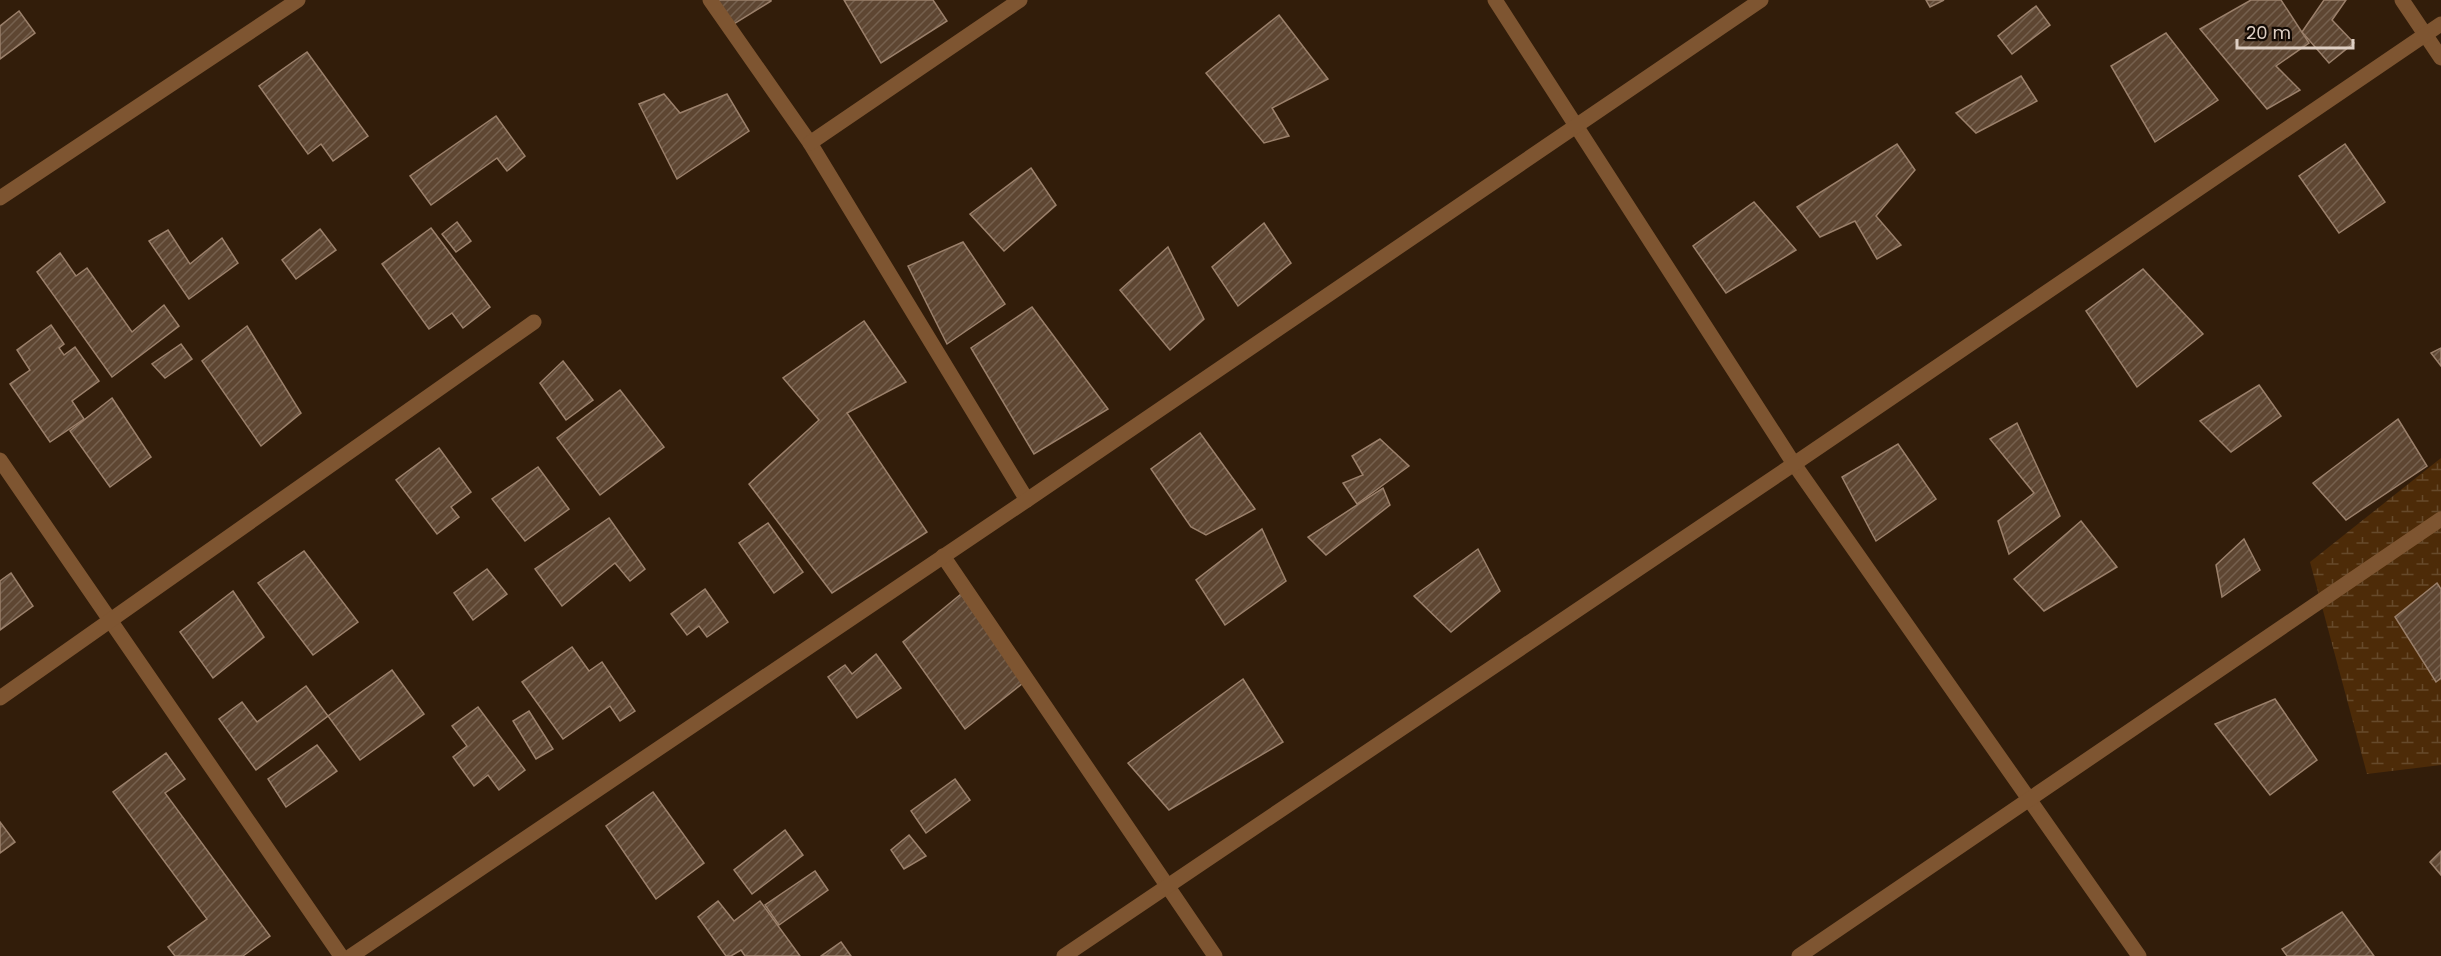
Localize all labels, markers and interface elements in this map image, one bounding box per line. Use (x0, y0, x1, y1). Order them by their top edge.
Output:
scale bar (2237, 12, 2352, 50)
text: 20 m (2246, 20, 2291, 45)

